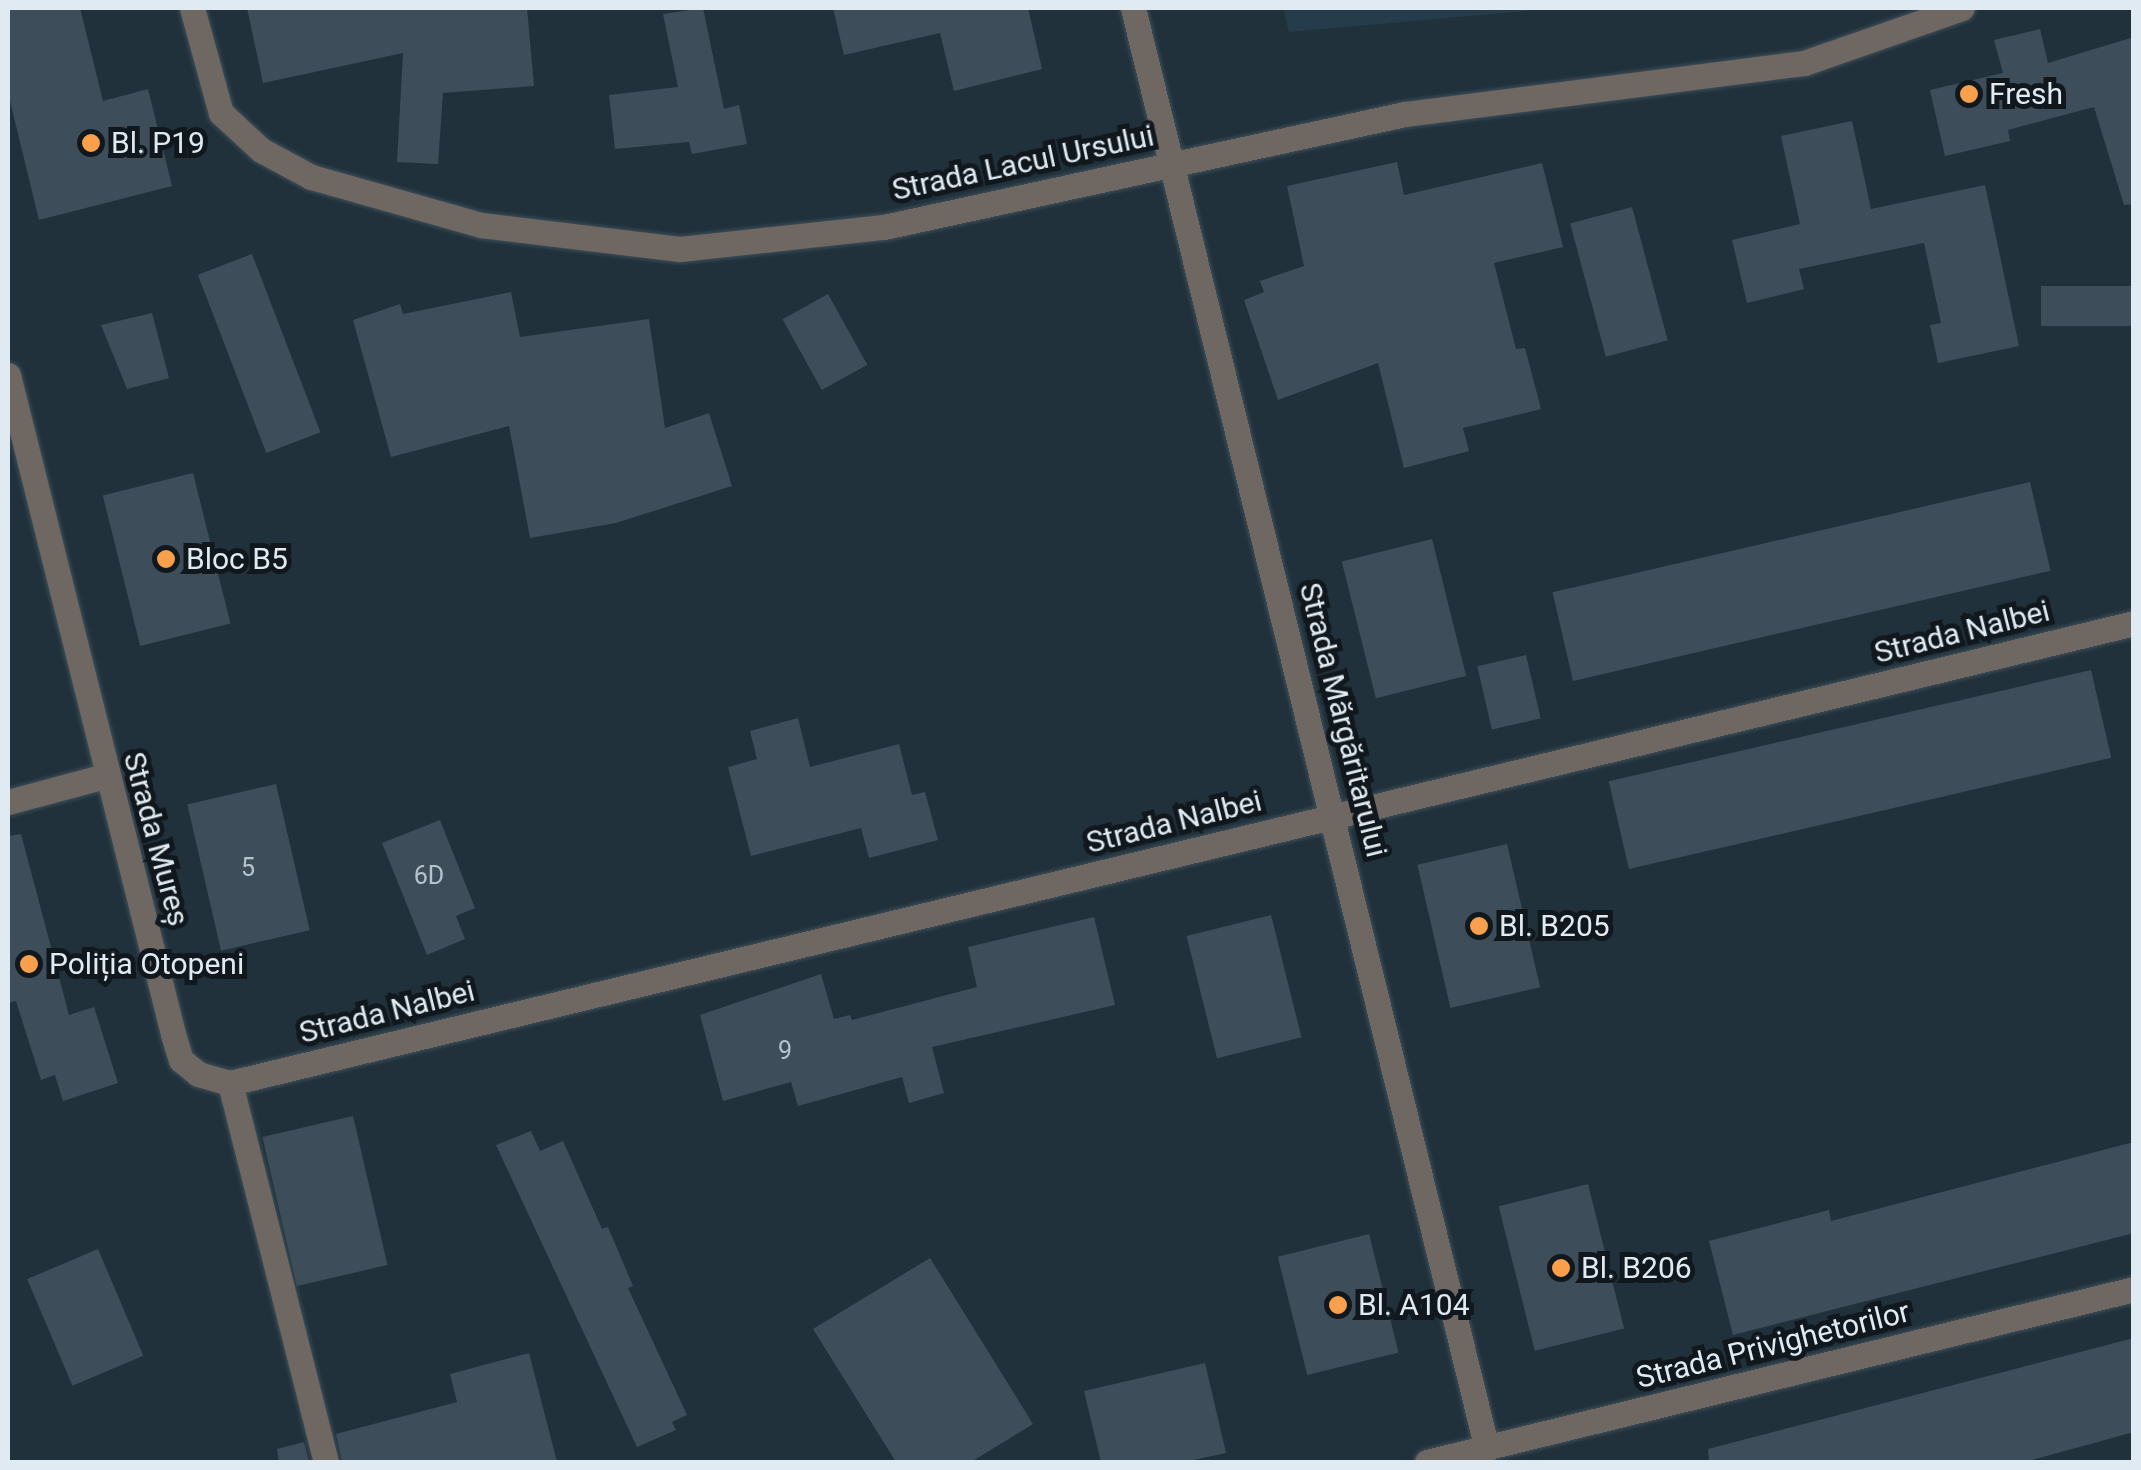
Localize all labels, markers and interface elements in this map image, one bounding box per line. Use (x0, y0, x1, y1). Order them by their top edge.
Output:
place label: Fresh (1989, 76, 2063, 112)
marker: Fresh (1958, 83, 1980, 105)
street label: Strada Lacul Ursului (889, 118, 1157, 208)
place label: Bl. P19 (111, 125, 205, 161)
marker: Bl. P19 (80, 132, 102, 154)
place label: Bloc B5 (186, 541, 288, 577)
marker: Bloc B5 (155, 548, 177, 570)
street label: Strada Mărgăritarului (1292, 579, 1394, 861)
street label: Strada Nalbei (1871, 593, 2053, 671)
street label: Strada Mureș (116, 748, 196, 930)
street label: Strada Nalbei (1083, 783, 1265, 861)
house number: 5 (241, 853, 255, 883)
house number: 6D (414, 861, 444, 891)
place label: Bl. B205 (1499, 908, 1610, 944)
marker: Bl. B205 (1468, 915, 1490, 937)
place label: Poliția Otopeni (49, 946, 244, 982)
marker: Poliția Otopeni (18, 953, 40, 975)
street label: Strada Nalbei (296, 973, 478, 1051)
house number: 9 (778, 1036, 792, 1066)
place label: Bl. B206 (1581, 1250, 1692, 1286)
marker: Bl. B206 (1550, 1257, 1572, 1279)
place label: Bl. A104 (1358, 1287, 1469, 1323)
marker: Bl. A104 (1327, 1294, 1349, 1316)
street label: Strada Privighetorilor (1633, 1294, 1913, 1396)

